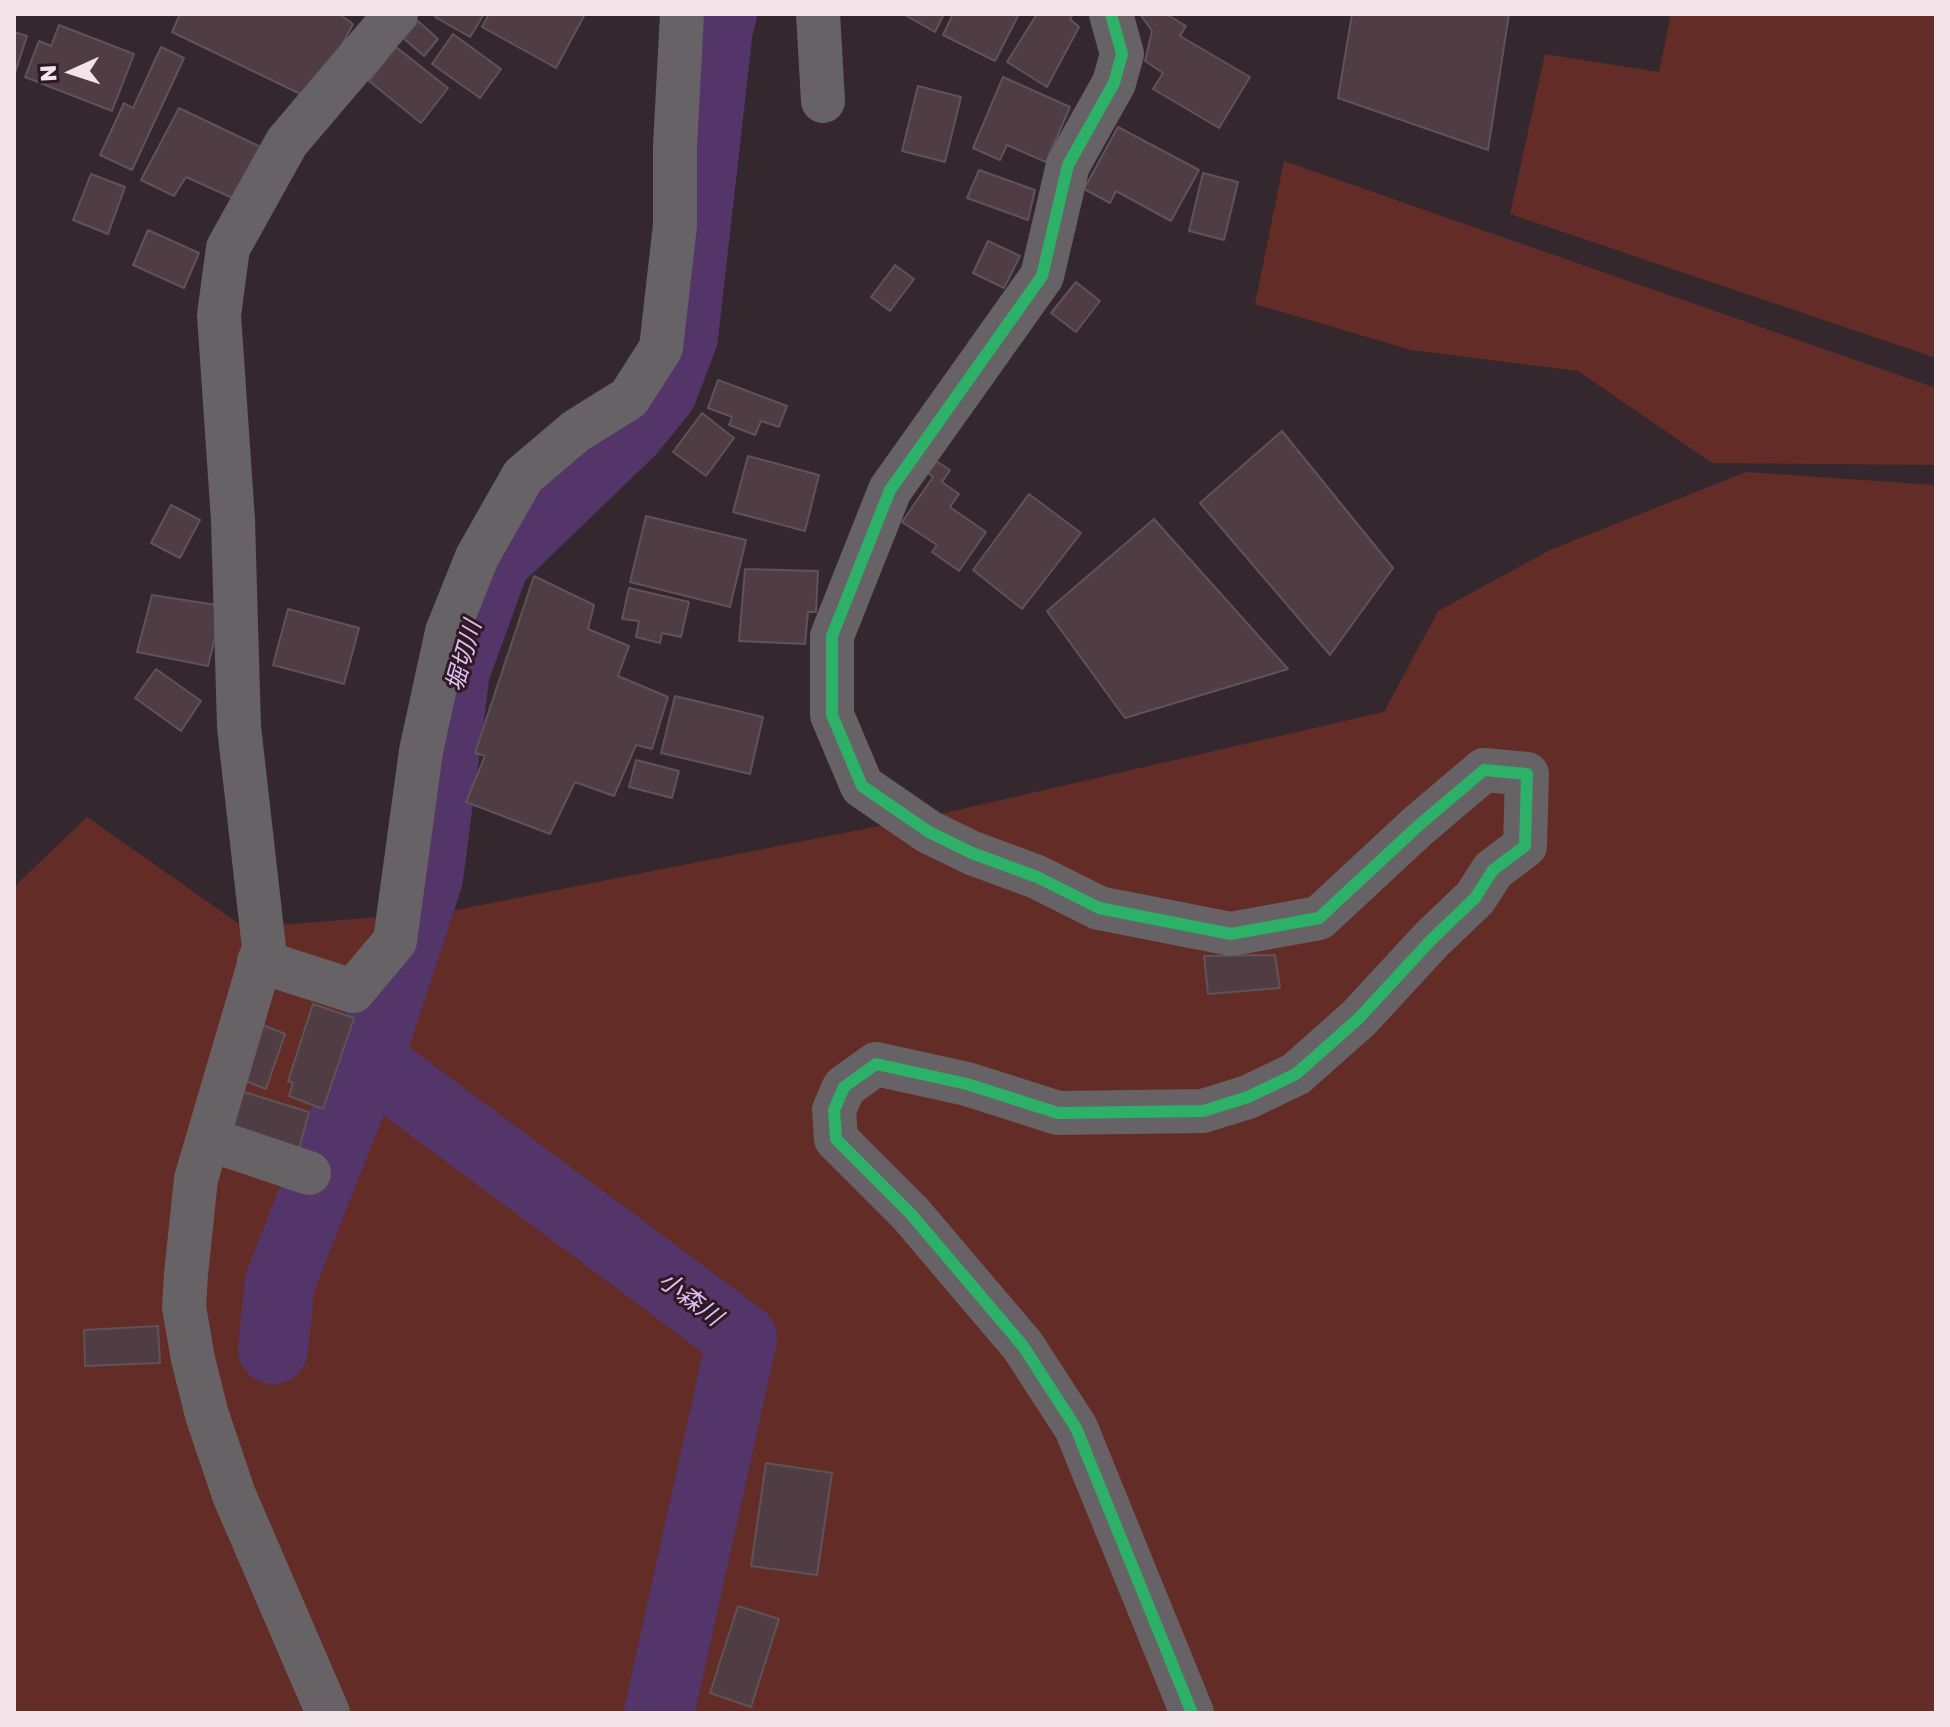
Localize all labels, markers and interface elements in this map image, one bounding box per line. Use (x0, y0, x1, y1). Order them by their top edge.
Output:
north arrow (32, 32, 112, 112)
text: N (34, 64, 61, 82)
water label: 堀切川 (440, 617, 488, 695)
water label: 小森川 (653, 1266, 727, 1332)

